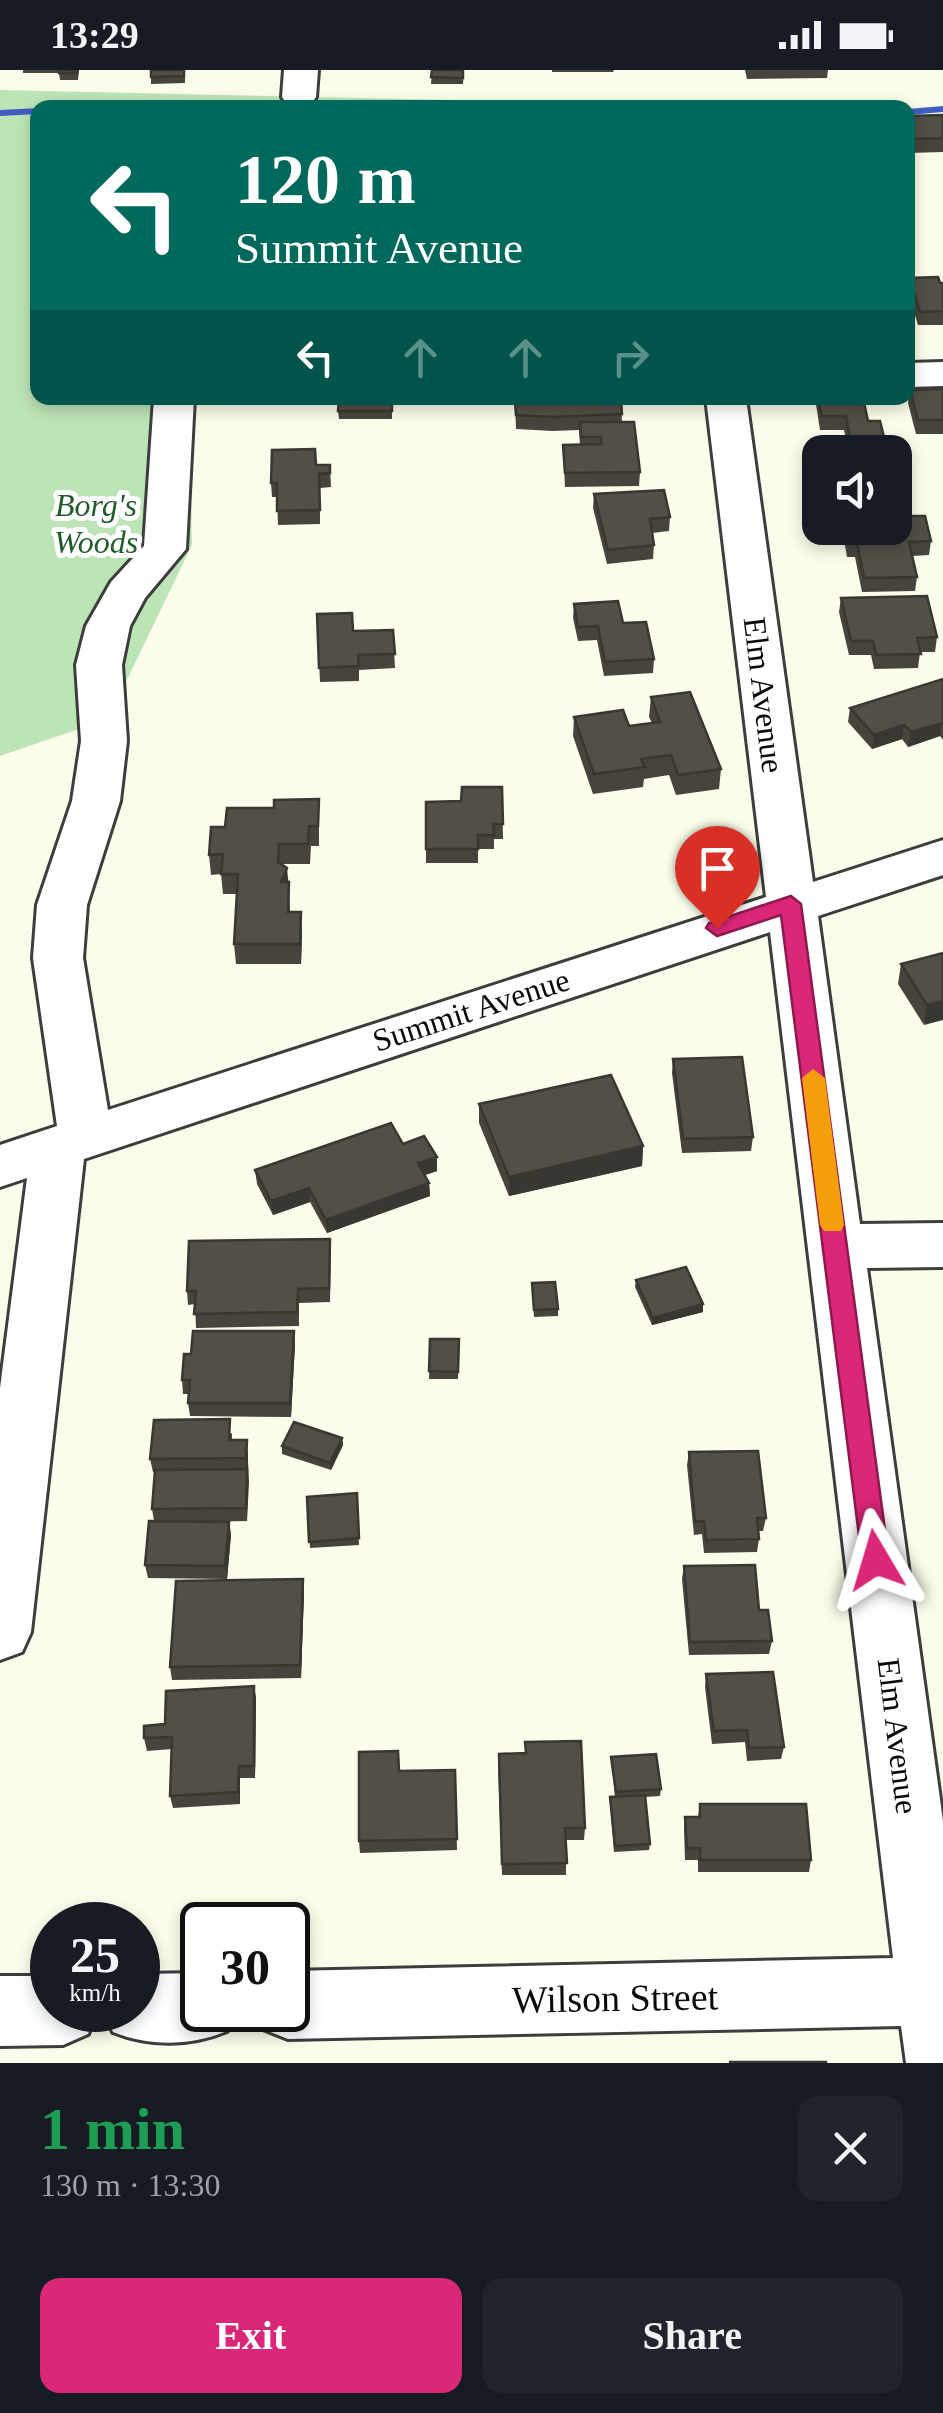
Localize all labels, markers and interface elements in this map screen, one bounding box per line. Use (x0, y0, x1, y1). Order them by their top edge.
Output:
text: 13:29 (50, 14, 139, 56)
icon: left (70, 140, 200, 270)
text: 120 m (235, 141, 416, 218)
text: Summit Avenue (235, 223, 523, 273)
icon: left (288, 330, 343, 385)
icon: ahead (393, 330, 448, 385)
icon: ahead (498, 330, 553, 385)
icon: right (603, 330, 658, 385)
map controls (802, 435, 912, 545)
button: sound (802, 435, 912, 545)
park label: Borg's Woods (54, 487, 138, 560)
street label: Elm Avenue (737, 615, 791, 775)
pin (675, 826, 760, 929)
icon: arrive (690, 841, 745, 896)
street label: Summit Avenue (368, 961, 574, 1059)
position arrow (824, 1508, 928, 1612)
street label: Elm Avenue (871, 1656, 925, 1816)
speed limit sign: 30 (180, 1902, 310, 2032)
text: 25 (70, 1927, 120, 1983)
street label: Wilson Street (511, 1975, 719, 2021)
text: km/h (69, 1979, 121, 2006)
text: 1 min (40, 2096, 185, 2162)
button: close (798, 2096, 903, 2201)
text: 130 m · 13:30 (40, 2167, 220, 2203)
button: Exit (40, 2278, 462, 2393)
button: Share (482, 2278, 903, 2393)

